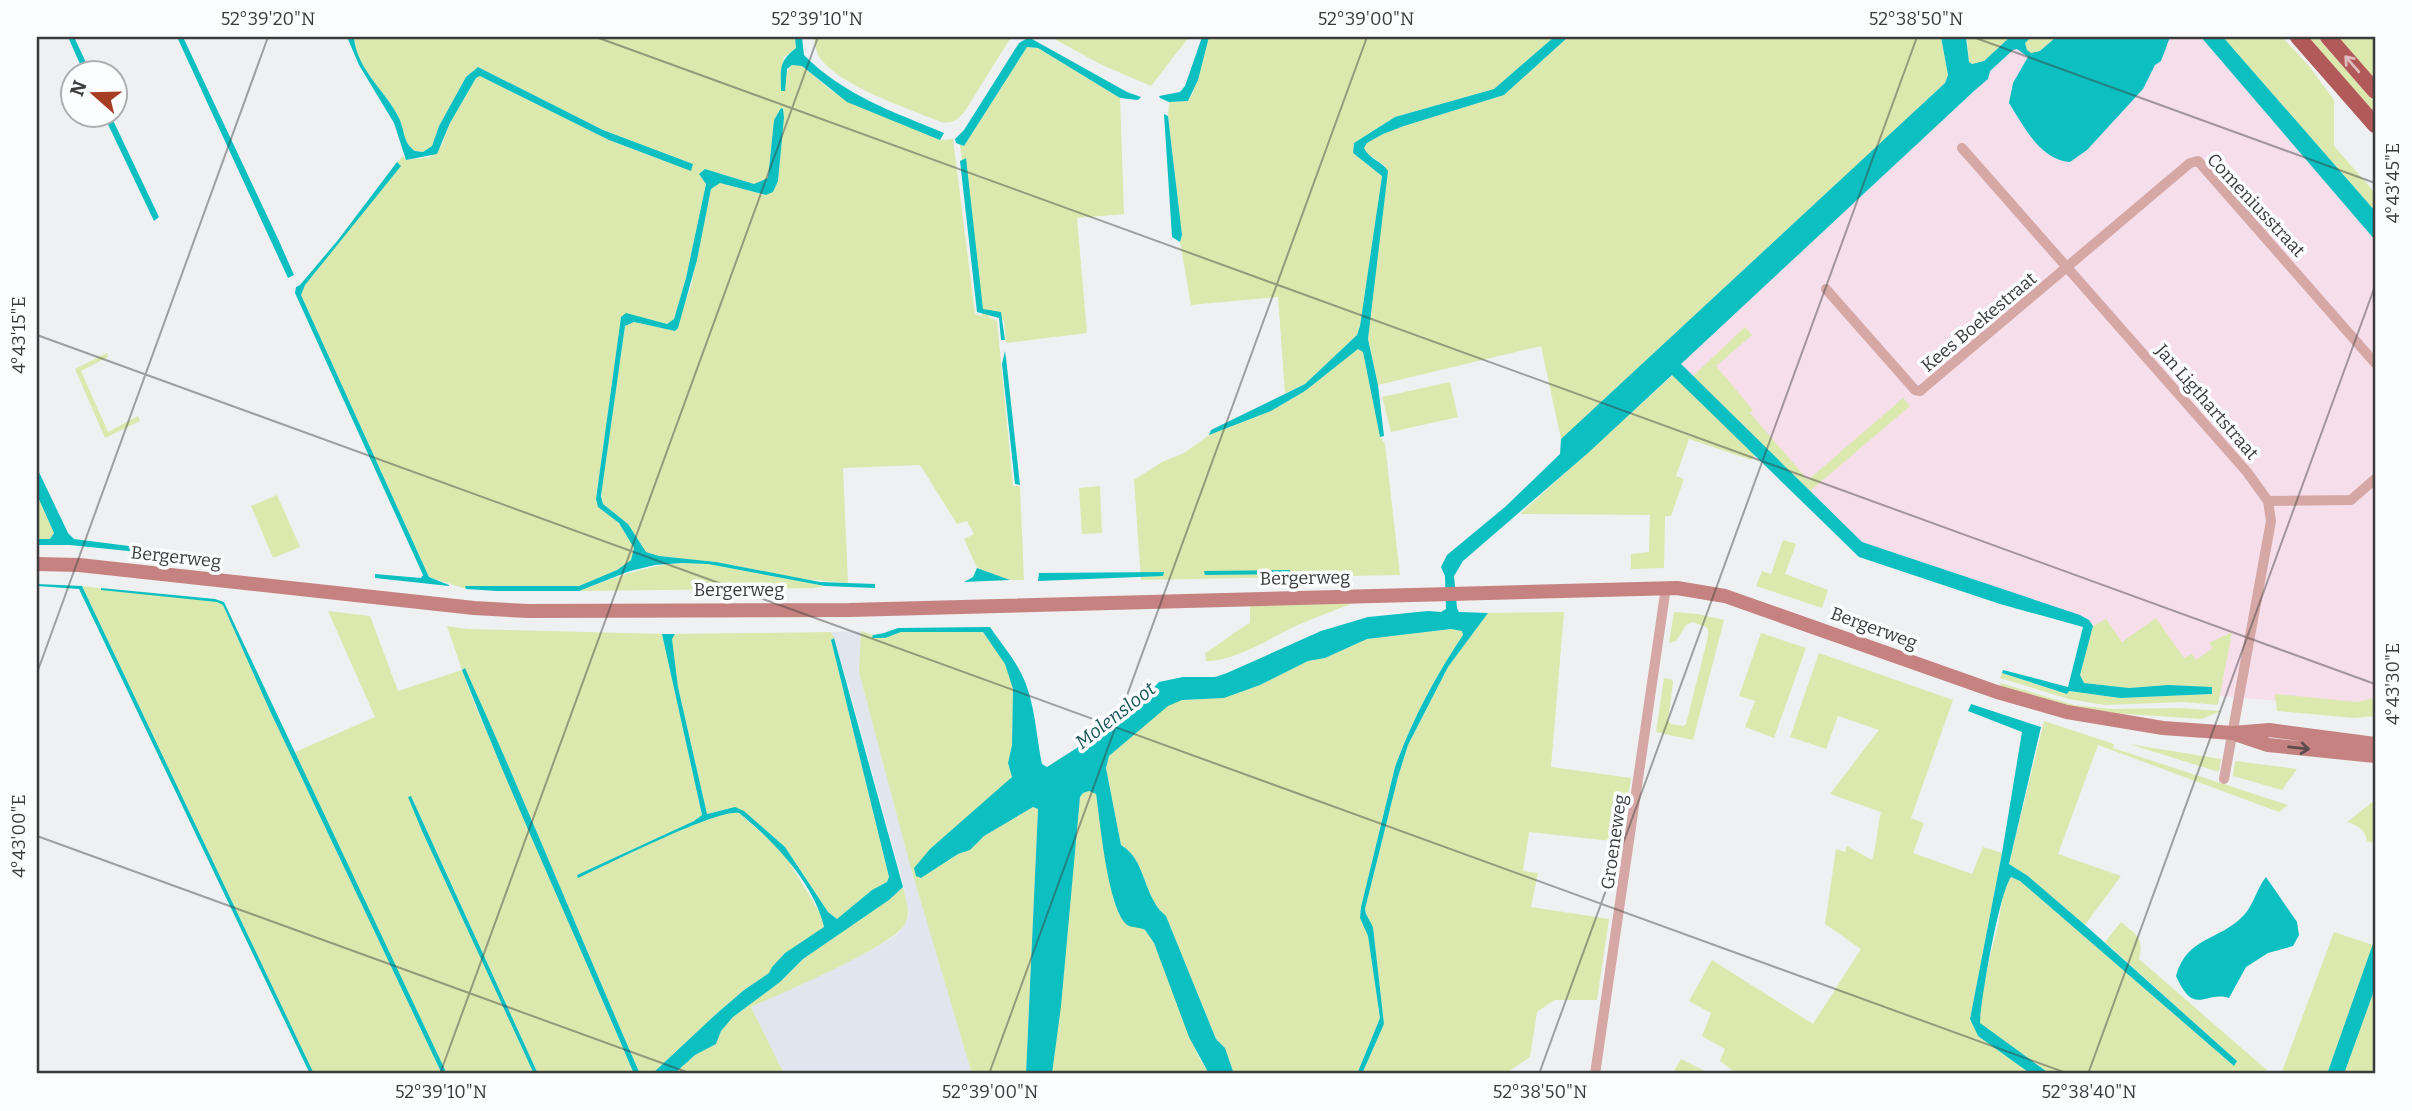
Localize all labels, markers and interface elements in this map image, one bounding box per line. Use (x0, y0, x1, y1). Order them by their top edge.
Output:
text: 52°39'20"N (221, 8, 315, 30)
text: 52°39'10"N (771, 8, 863, 30)
text: 52°39'00"N (1318, 8, 1414, 30)
text: 52°38'50"N (1869, 8, 1963, 30)
one-way arrow (2344, 55, 2360, 73)
north arrow (60, 60, 130, 130)
text: N (65, 77, 92, 99)
text: 4°43'45"E (2382, 143, 2404, 223)
street label: Comeniusstraat (2202, 149, 2310, 262)
street label: Kees Boekestraat (1917, 267, 2041, 377)
text: 4°43'15"E (8, 296, 30, 374)
street label: Jan Ligthartstraat (2150, 339, 2263, 465)
street label: Bergerweg (130, 541, 222, 573)
street label: Bergerweg (1260, 566, 1350, 590)
street label: Bergerweg (694, 579, 784, 601)
street label: Bergerweg (1828, 602, 1920, 654)
text: 4°43'30"E (2382, 643, 2404, 725)
water label: Molensloot (1071, 677, 1160, 754)
one-way arrow (2287, 742, 2310, 755)
street label: Groeneweg (1596, 793, 1632, 891)
text: 4°43'00"E (8, 794, 30, 878)
text: 52°39'10"N (395, 1081, 487, 1103)
text: 52°39'00"N (942, 1081, 1038, 1103)
text: 52°38'50"N (1493, 1081, 1587, 1103)
text: 52°38'40"N (2041, 1081, 2137, 1103)

